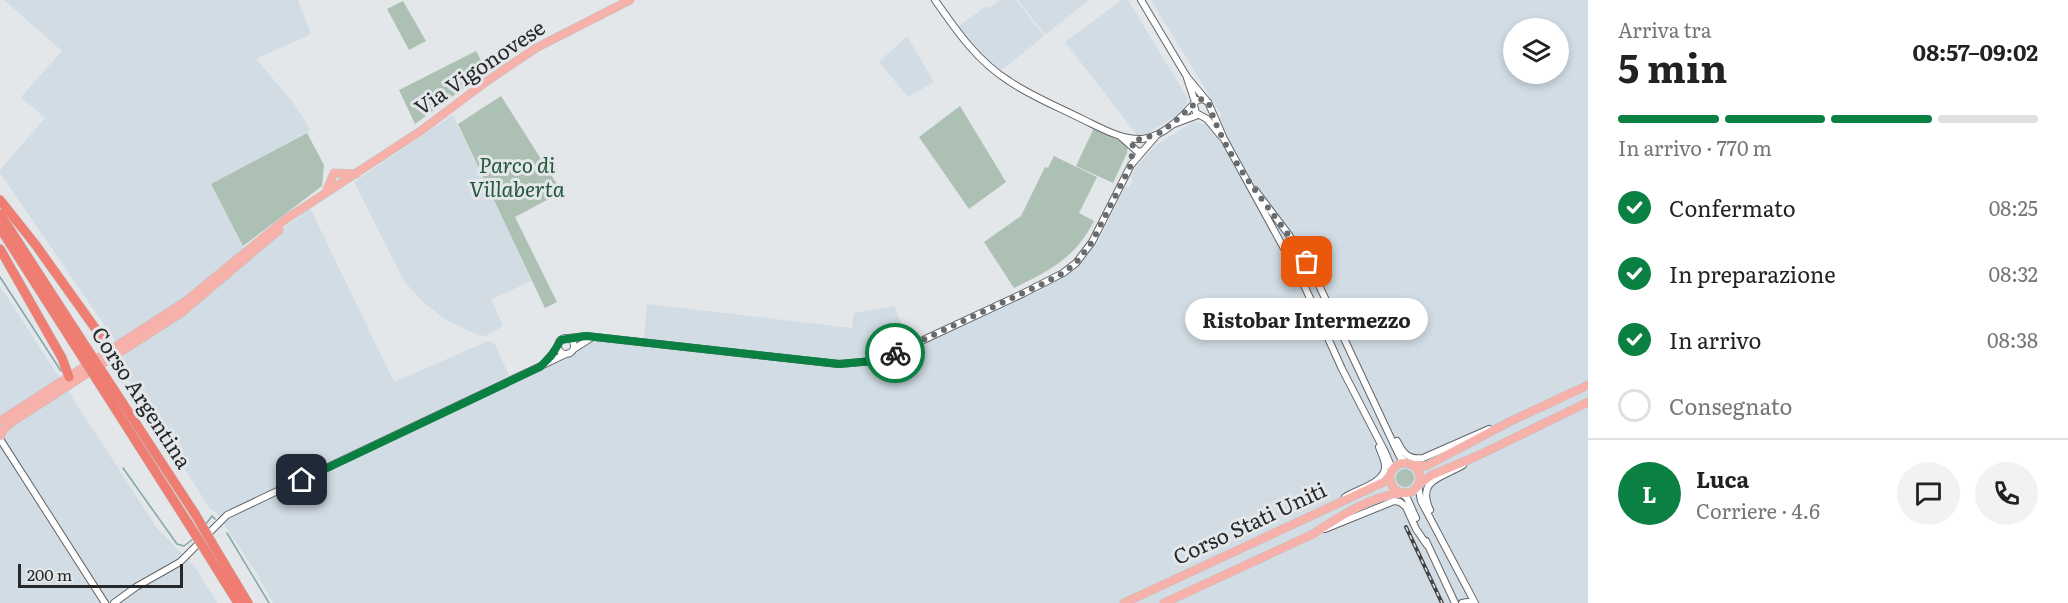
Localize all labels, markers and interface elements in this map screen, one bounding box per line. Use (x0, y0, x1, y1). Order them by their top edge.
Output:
street label: Via Vigonovese (407, 11, 550, 121)
text: Arriva tra (1618, 14, 1712, 44)
map controls (1503, 18, 1569, 84)
button: layers (1503, 18, 1569, 84)
text: 08:57–09:02 (1913, 35, 2038, 68)
text: 5 min (1618, 37, 1727, 95)
text: In arrivo · 770 m (1618, 132, 1772, 162)
park label: Parco di Villaberta (469, 148, 565, 203)
icon: check (1618, 191, 1651, 224)
text: Confermato (1669, 191, 1796, 224)
text: 08:25 (1989, 192, 2038, 222)
pin (1281, 236, 1332, 287)
icon: bag (1290, 245, 1323, 278)
icon: check (1618, 257, 1651, 290)
text: In preparazione (1669, 257, 1836, 290)
text: 08:32 (1989, 258, 2038, 288)
callout: Ristobar Intermezzo (1186, 298, 1428, 340)
text: Ristobar Intermezzo (1202, 304, 1411, 334)
street label: Corso Argentina (86, 320, 201, 474)
courier (865, 323, 925, 383)
icon: check (1618, 323, 1651, 356)
text: In arrivo (1669, 323, 1761, 356)
text: 08:38 (1987, 324, 2038, 354)
icon: bike (879, 337, 912, 370)
text: Consegnato (1669, 389, 1792, 422)
pin (276, 454, 327, 505)
text: Luca (1696, 462, 1749, 495)
button: chat (1897, 462, 1960, 525)
button: phone (1975, 462, 2038, 525)
icon: home (285, 463, 318, 496)
street label: Corso Stati Uniti (1167, 473, 1331, 571)
text: L (1642, 477, 1657, 510)
text: Corriere · 4.6 (1696, 495, 1820, 525)
scale bar (18, 561, 183, 588)
text: 200 m (27, 562, 72, 586)

